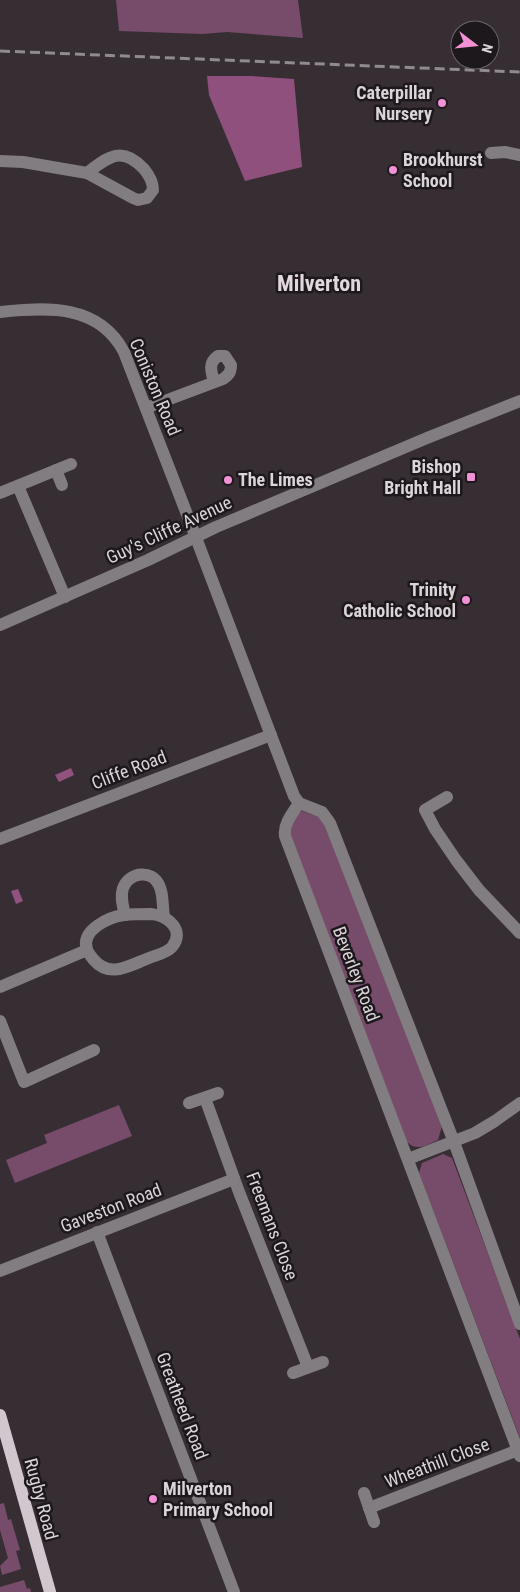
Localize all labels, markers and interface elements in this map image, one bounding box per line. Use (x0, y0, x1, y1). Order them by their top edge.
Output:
north arrow (450, 20, 500, 70)
text: N (479, 42, 496, 55)
place label: Caterpillar Nursery (356, 82, 432, 124)
marker: Caterpillar Nursery (436, 97, 448, 109)
place label: Brookhurst School (403, 149, 483, 191)
marker: Brookhurst School (387, 164, 399, 176)
district label: Milverton (277, 271, 361, 296)
street label: Coniston Road (126, 335, 185, 439)
place label: Bishop Bright Hall (384, 456, 461, 498)
place label: The Limes (238, 469, 313, 490)
marker: Bishop Bright Hall (465, 471, 477, 483)
marker: The Limes (222, 474, 234, 486)
street label: Guy's Cliffe Avenue (103, 491, 235, 568)
place label: Trinity Catholic School (343, 579, 456, 621)
marker: Trinity Catholic School (460, 594, 472, 606)
street label: Cliffe Road (88, 746, 169, 793)
street label: Beverley Road (329, 923, 384, 1024)
street label: Freemans Close (242, 1169, 303, 1283)
street label: Gaveston Road (57, 1179, 164, 1236)
street label: Greatheed Road (152, 1349, 213, 1462)
street label: Wheathill Close (382, 1433, 492, 1492)
street label: Rugby Road (21, 1456, 62, 1542)
place label: Milverton Primary School (163, 1478, 273, 1520)
marker: Milverton Primary School (147, 1493, 159, 1505)

